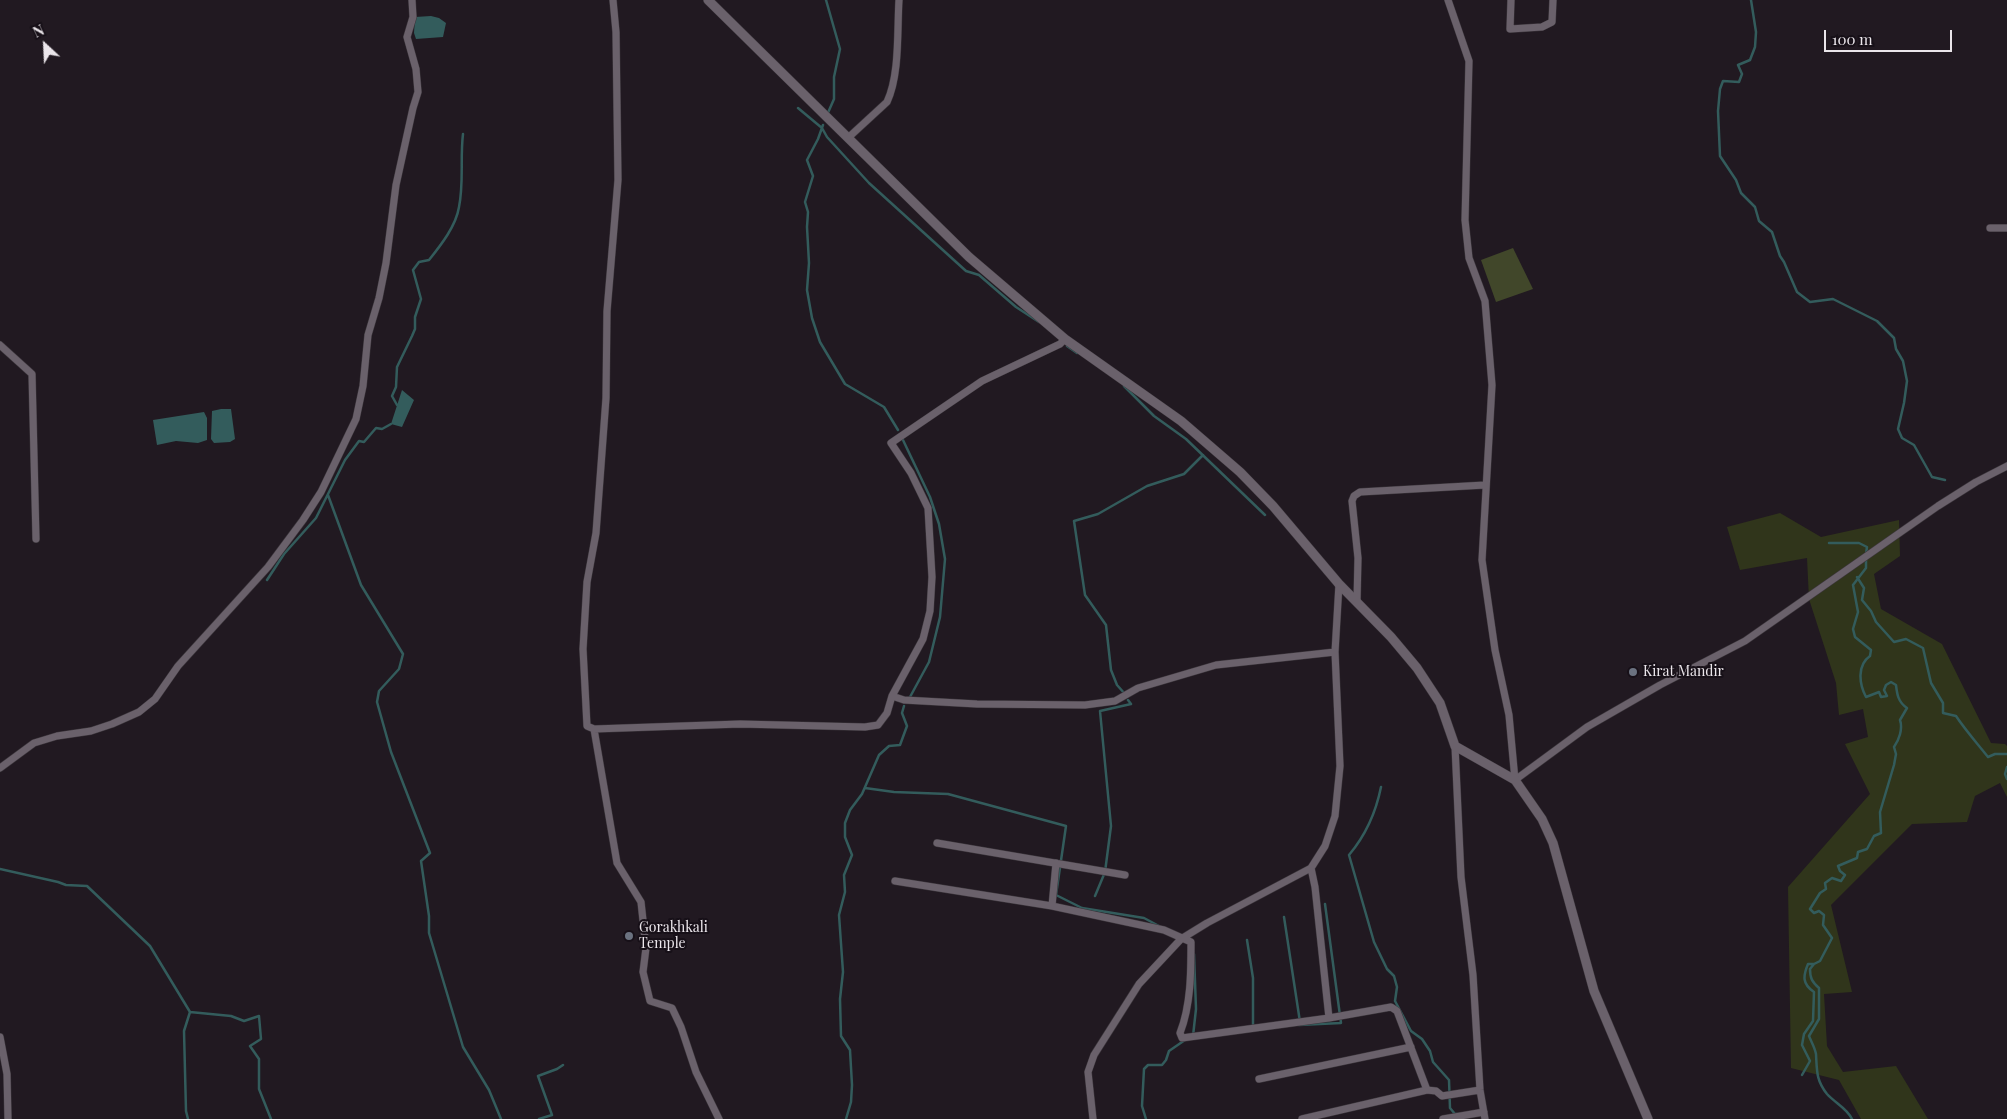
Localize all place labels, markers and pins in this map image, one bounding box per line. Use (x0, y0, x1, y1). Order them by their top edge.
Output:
place label: Kirat Mandir (1643, 664, 1724, 680)
marker: Kirat Mandir (1627, 666, 1639, 678)
place label: Gorakhkali Temple (639, 920, 708, 952)
marker: Gorakhkali Temple (623, 930, 635, 942)

